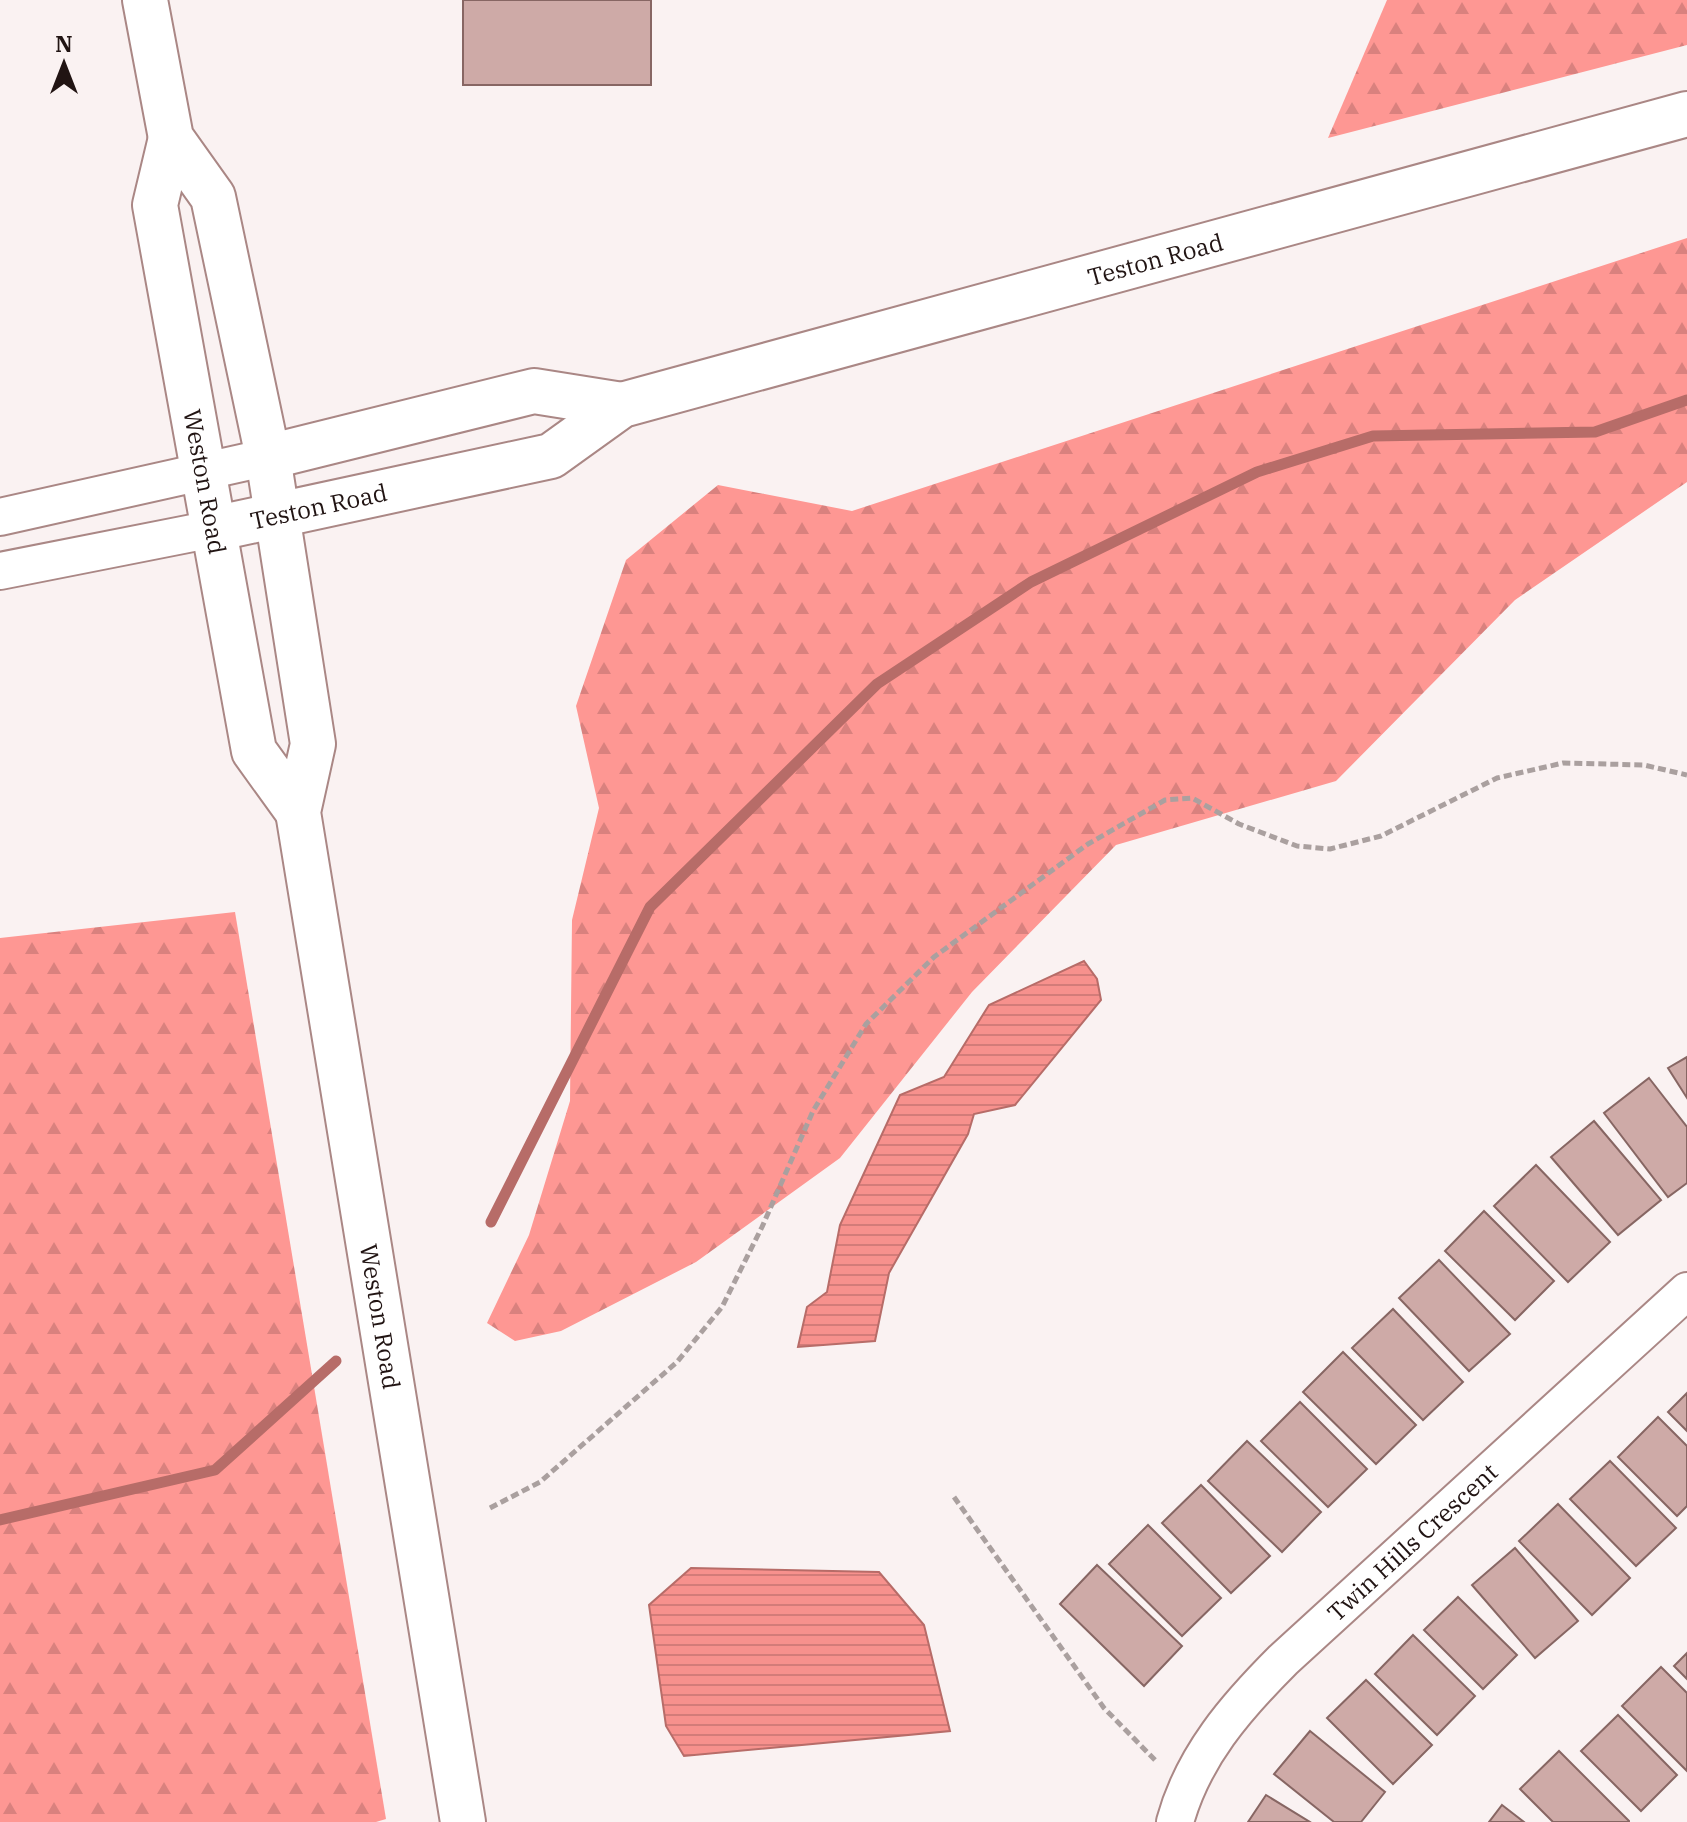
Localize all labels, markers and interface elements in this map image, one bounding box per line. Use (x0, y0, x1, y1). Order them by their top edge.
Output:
north arrow (24, 24, 104, 104)
text: N (55, 29, 73, 58)
street label: Teston Road (1084, 226, 1227, 293)
street label: Weston Road (176, 407, 234, 557)
street label: Teston Road (247, 476, 390, 537)
street label: Weston Road (353, 1242, 408, 1392)
street label: Twin Hills Crescent (1320, 1456, 1504, 1628)

